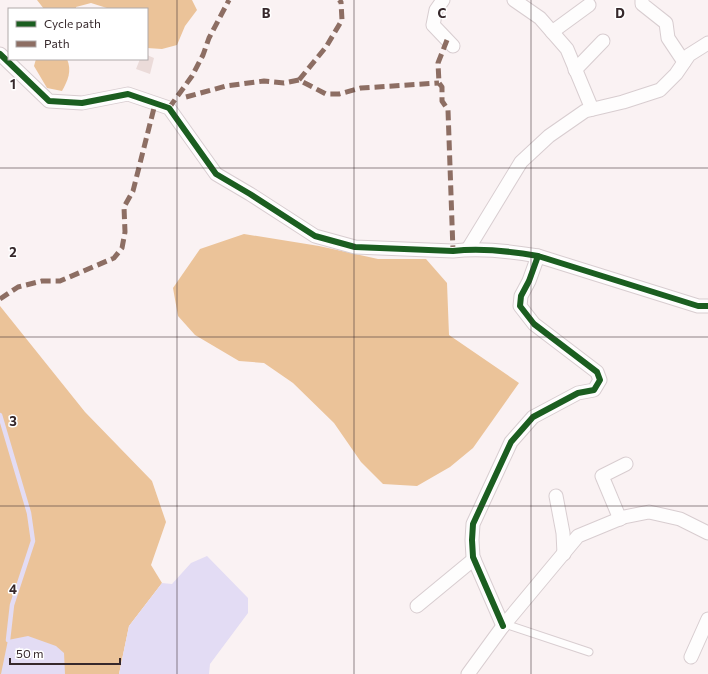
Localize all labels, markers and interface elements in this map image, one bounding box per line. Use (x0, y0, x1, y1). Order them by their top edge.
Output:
text: B (262, 5, 271, 21)
text: C (438, 5, 447, 21)
text: D (615, 5, 625, 21)
legend (8, 8, 148, 60)
text: Cycle path (44, 16, 101, 30)
text: Path (44, 36, 70, 50)
text: 1 (10, 76, 16, 92)
text: 2 (9, 244, 17, 260)
text: 3 (9, 413, 17, 429)
text: 4 (9, 581, 17, 597)
scale bar (10, 640, 120, 666)
text: 50 m (16, 646, 44, 660)

